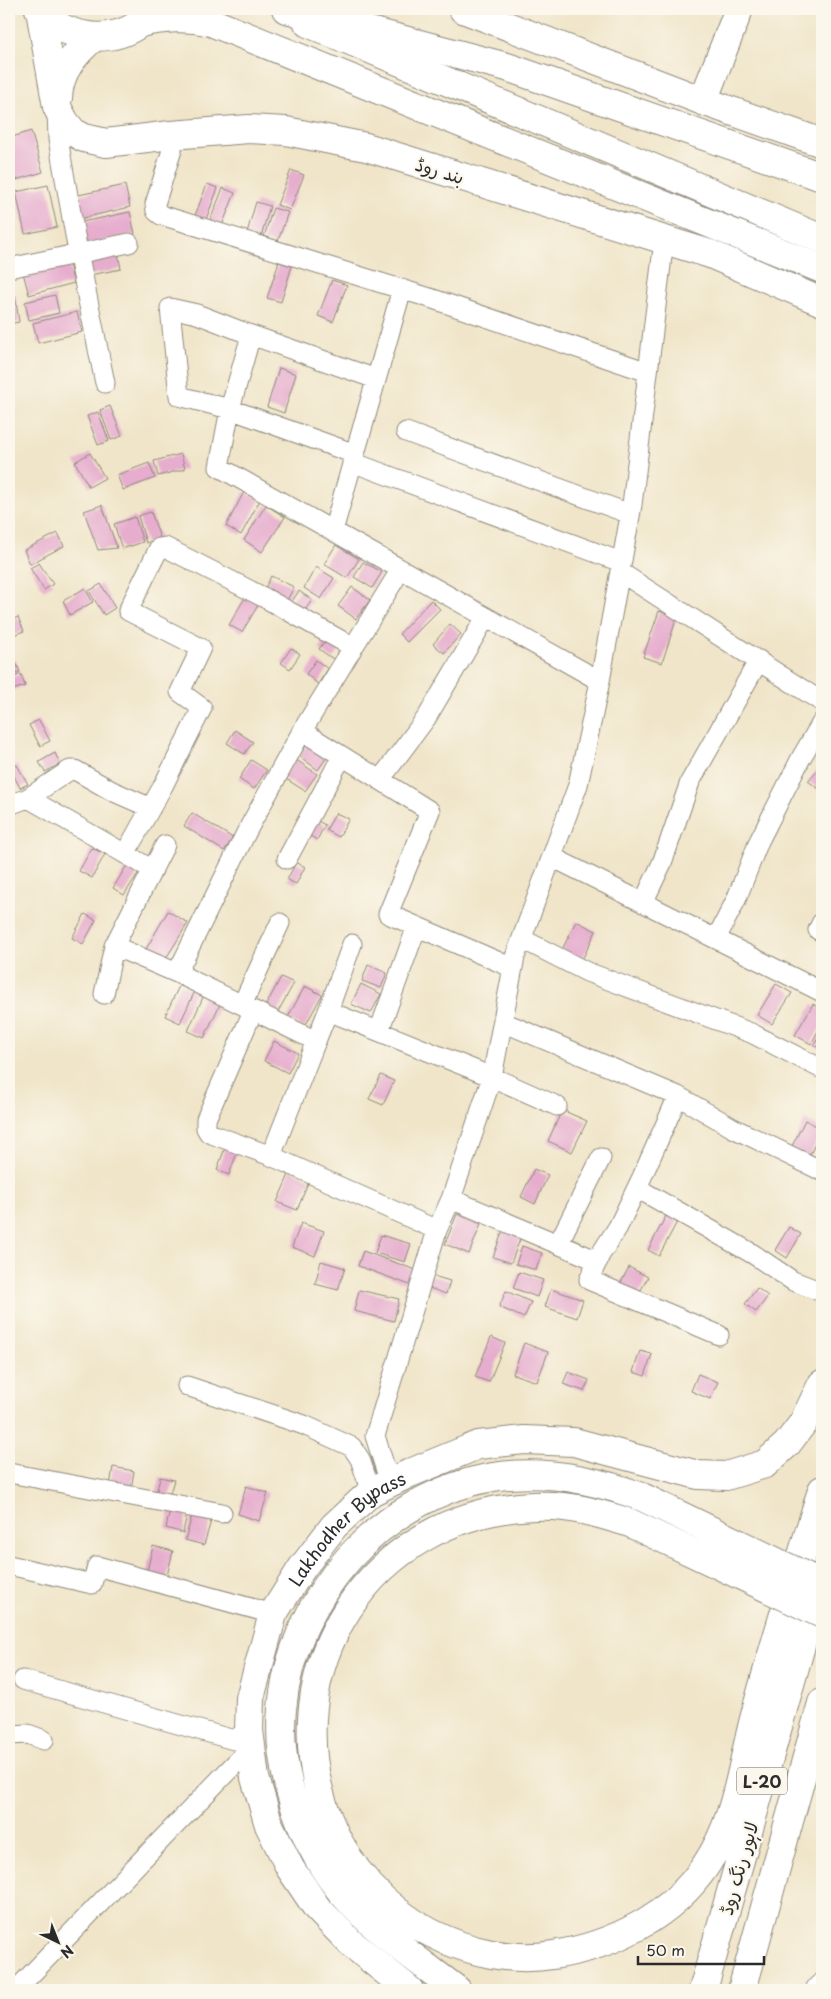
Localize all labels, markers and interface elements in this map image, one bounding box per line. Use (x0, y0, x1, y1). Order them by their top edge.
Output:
street label: بند روڈ (412, 150, 468, 190)
street label: Lakhodher Bypass (281, 1464, 410, 1591)
road number: L-20 (737, 1768, 787, 1794)
street label: لاہور رنگ روڈ (712, 1818, 765, 1918)
north arrow (32, 1916, 82, 1966)
scale bar (638, 1934, 765, 1966)
text: 50 m (646, 1938, 685, 1961)
text: N (56, 1940, 78, 1963)

